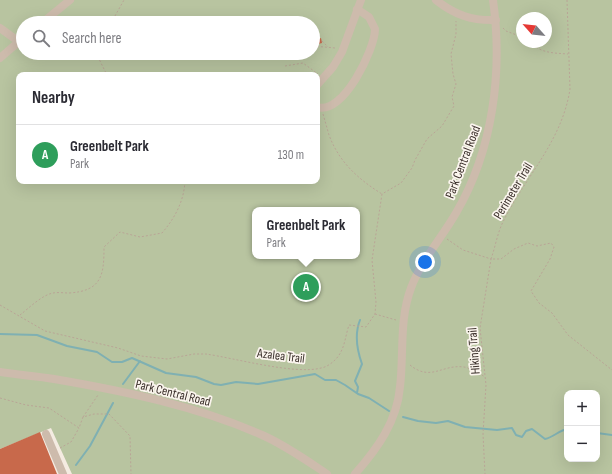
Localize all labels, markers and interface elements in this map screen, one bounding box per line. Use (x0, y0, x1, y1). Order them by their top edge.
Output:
north arrow (516, 12, 552, 48)
search box (16, 16, 320, 60)
icon: search (30, 27, 52, 49)
text: Search here (62, 29, 122, 48)
text: Nearby (32, 88, 75, 108)
street label: Park Central Road (442, 123, 484, 201)
text: Greenbelt Park (70, 137, 149, 156)
text: A (42, 147, 48, 163)
text: 130 m (278, 147, 304, 163)
text: Park (70, 156, 89, 172)
street label: Perimeter Trail (490, 160, 536, 222)
popup (252, 207, 360, 259)
text: Greenbelt Park (267, 216, 345, 235)
text: Park (267, 235, 286, 251)
your location (415, 252, 435, 272)
pin: A (293, 272, 319, 302)
street label: Hiking Trail (464, 327, 484, 375)
street label: Azalea Trail (255, 345, 306, 367)
street label: Park Central Road (134, 376, 212, 410)
map controls (564, 390, 600, 462)
button: + (564, 390, 600, 426)
button: − (564, 426, 600, 462)

